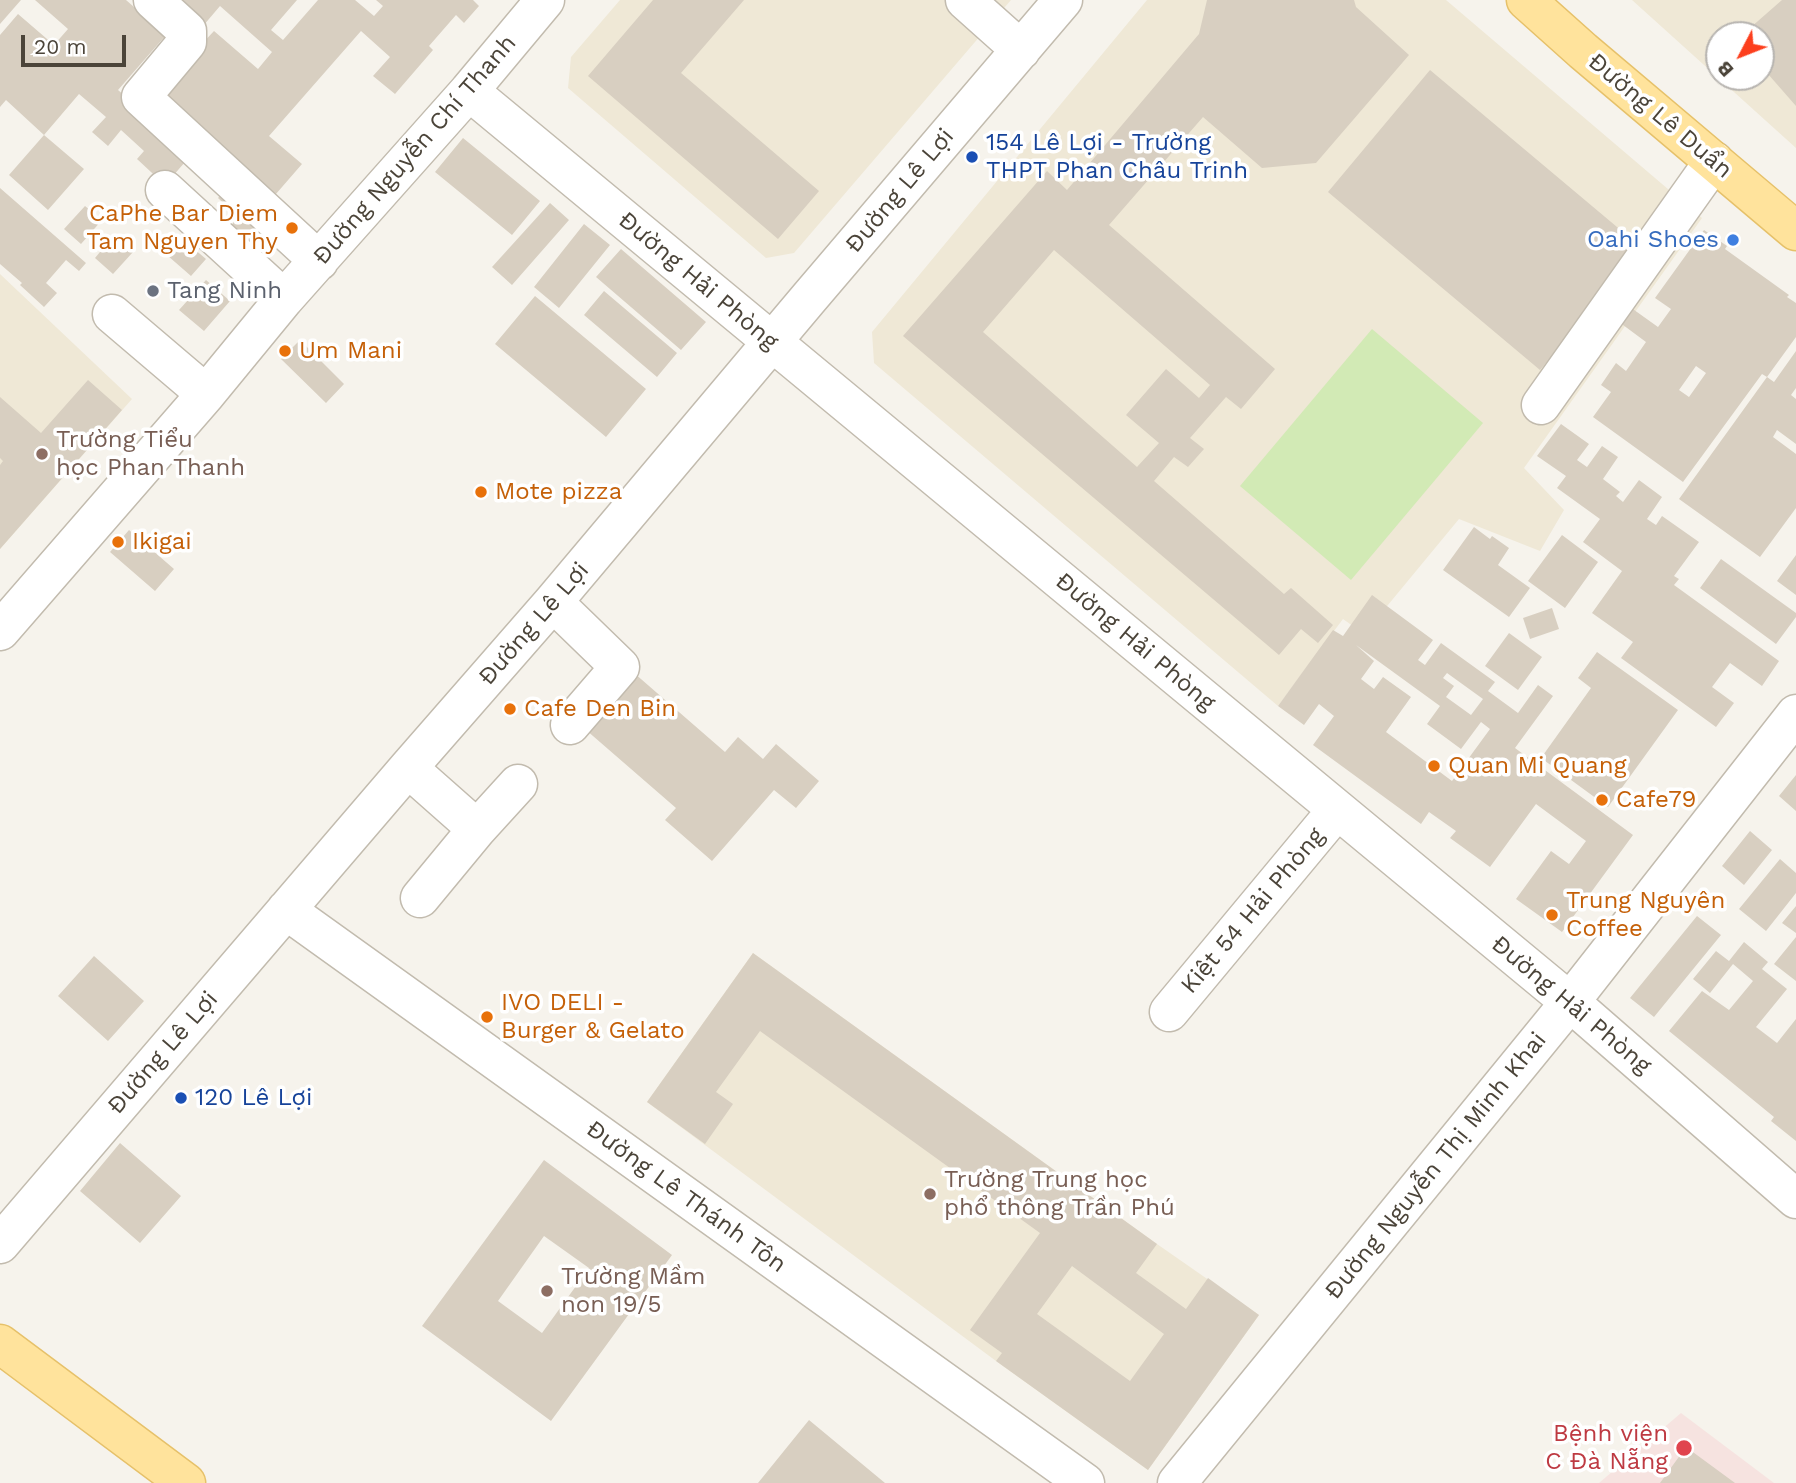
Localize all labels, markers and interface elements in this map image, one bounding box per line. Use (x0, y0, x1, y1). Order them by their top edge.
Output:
scale bar (24, 21, 130, 65)
north arrow (1705, 21, 1775, 91)
street label: Đường Nguyễn Chí Thanh (307, 29, 523, 271)
text: 20 m (34, 34, 86, 59)
street label: Đường Lê Duẩn (1582, 47, 1738, 185)
text: B (1713, 57, 1738, 82)
street label: Đường Lê Lợi (840, 123, 960, 259)
place label: 154 Lê Lợi - Trường THPT Phan Châu Trinh (986, 129, 1248, 185)
marker: 154 Lê Lợi - Trường THPT Phan Châu Trinh (964, 149, 980, 165)
place label: CaPhe Bar Diem Tam Nguyen Thy (86, 200, 278, 256)
street label: Đường Hải Phòng (612, 206, 784, 356)
marker: CaPhe Bar Diem Tam Nguyen Thy (284, 220, 300, 236)
place label: Oahi Shoes (1587, 226, 1719, 254)
marker: Oahi Shoes (1725, 232, 1741, 248)
place label: Tang Ninh (167, 277, 282, 305)
marker: Tang Ninh (145, 283, 161, 299)
place label: Um Mani (299, 337, 402, 365)
marker: Um Mani (277, 343, 293, 359)
place label: Trường Tiểu học Phan Thanh (56, 426, 245, 482)
marker: Trường Tiểu học Phan Thanh (34, 446, 50, 462)
place label: Mote pizza (495, 478, 622, 506)
marker: Mote pizza (473, 484, 489, 500)
place label: Ikigai (132, 528, 192, 556)
marker: Ikigai (110, 534, 126, 550)
street label: Đường Lê Lợi (473, 557, 595, 691)
street label: Đường Hải Phòng (1049, 567, 1221, 717)
place label: Cafe Den Bin (524, 695, 676, 723)
marker: Cafe Den Bin (502, 701, 518, 717)
place label: Quan Mi Quang (1448, 752, 1626, 780)
marker: Quan Mi Quang (1426, 758, 1442, 774)
place label: Cafe79 (1616, 786, 1696, 814)
marker: Cafe79 (1594, 792, 1610, 808)
street label: Kiệt 54 Hải Phòng (1175, 822, 1331, 1000)
place label: Trung Nguyên Coffee (1566, 887, 1725, 943)
marker: Trung Nguyên Coffee (1544, 907, 1560, 923)
street label: Đường Hải Phòng (1485, 930, 1657, 1080)
street label: Đường Lê Lợi (102, 986, 224, 1120)
place label: IVO DELI - Burger & Gelato (501, 989, 685, 1045)
marker: IVO DELI - Burger & Gelato (479, 1009, 495, 1025)
street label: Đường Nguyễn Thị Minh Khai (1319, 1026, 1553, 1306)
place label: 120 Lê Lợi (195, 1084, 312, 1112)
marker: 120 Lê Lợi (173, 1090, 189, 1106)
street label: Đường Lê Thánh Tôn (580, 1115, 792, 1279)
place label: Trường Trung học phổ thông Trần Phú (944, 1166, 1175, 1222)
marker: Trường Trung học phổ thông Trần Phú (922, 1186, 938, 1202)
place label: Trường Mầm non 19/5 (561, 1263, 705, 1319)
marker: Trường Mầm non 19/5 (539, 1283, 555, 1299)
place label: Bệnh viện C Đà Nẵng (1545, 1420, 1668, 1476)
marker: Bệnh viện C Đà Nẵng (1674, 1438, 1694, 1458)

